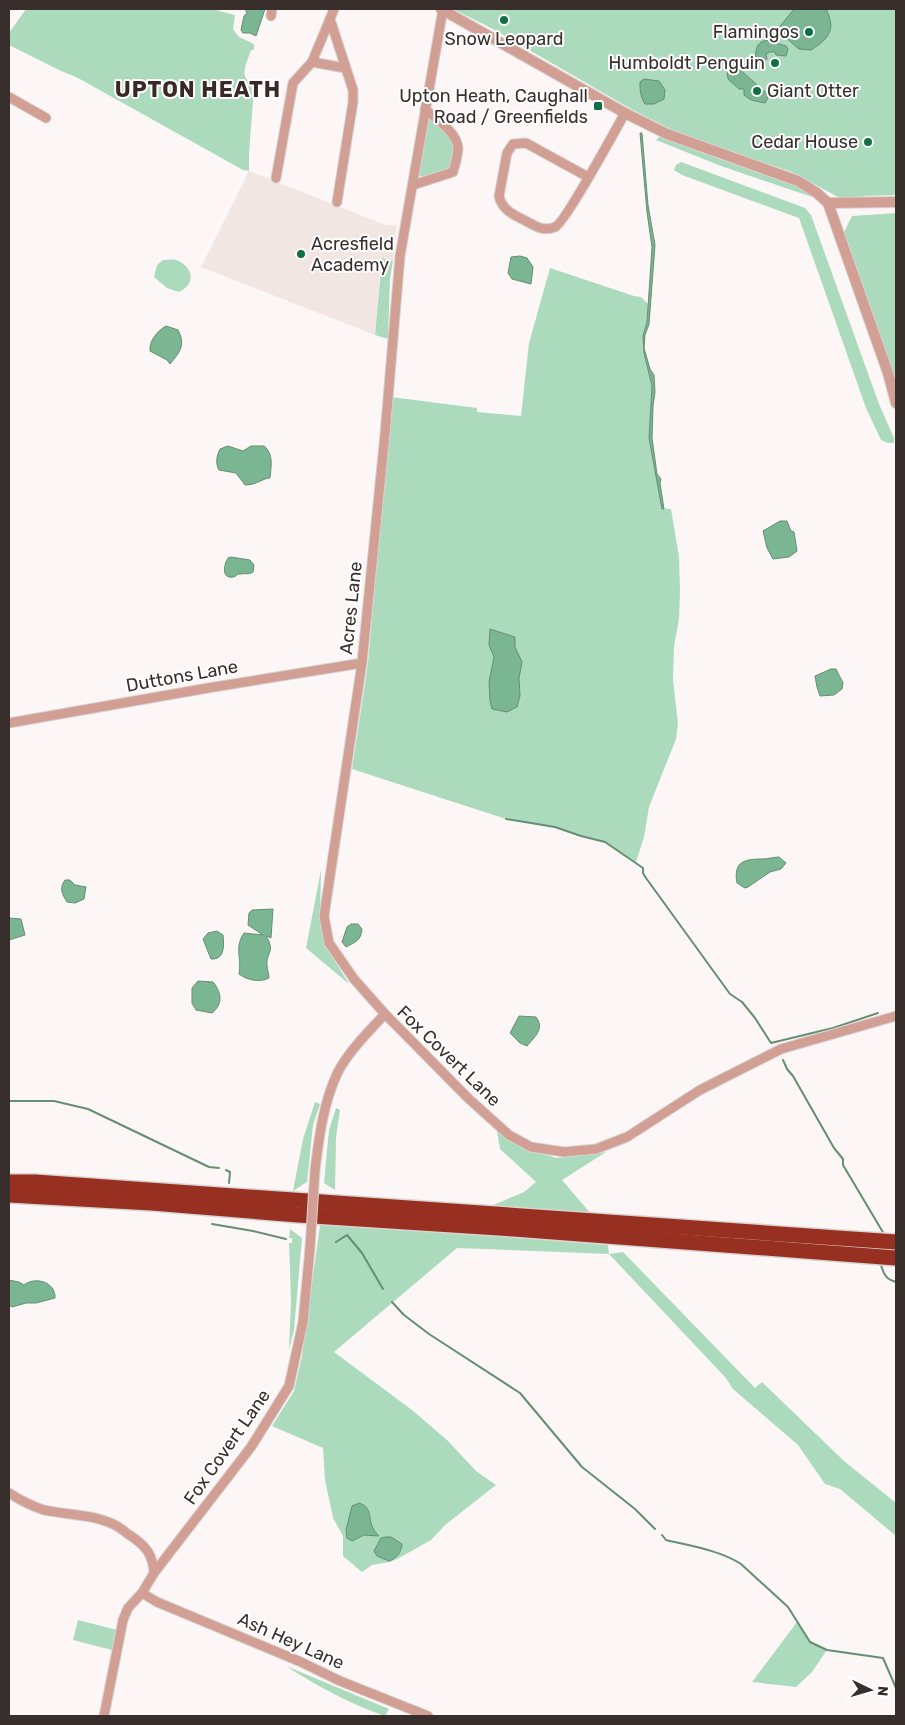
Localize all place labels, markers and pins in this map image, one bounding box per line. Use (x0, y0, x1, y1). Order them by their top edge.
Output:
marker: Snow Leopard (498, 14, 510, 26)
place label: Flamingos (713, 21, 799, 43)
marker: Flamingos (803, 26, 815, 38)
place label: Snow Leopard (444, 28, 564, 50)
place label: Humboldt Penguin (608, 52, 765, 74)
marker: Humboldt Penguin (769, 57, 781, 69)
place label: Giant Otter (767, 80, 859, 102)
place label: Upton Heath, Caughall Road / Greenfields (399, 85, 588, 128)
marker: Giant Otter (751, 85, 763, 97)
marker: Upton Heath, Caughall Road / Greenfields (592, 100, 604, 112)
place label: Cedar House (751, 131, 858, 153)
marker: Cedar House (862, 136, 874, 148)
place label: Acresfield Academy (311, 233, 394, 276)
marker: Acresfield Academy (295, 248, 307, 260)

